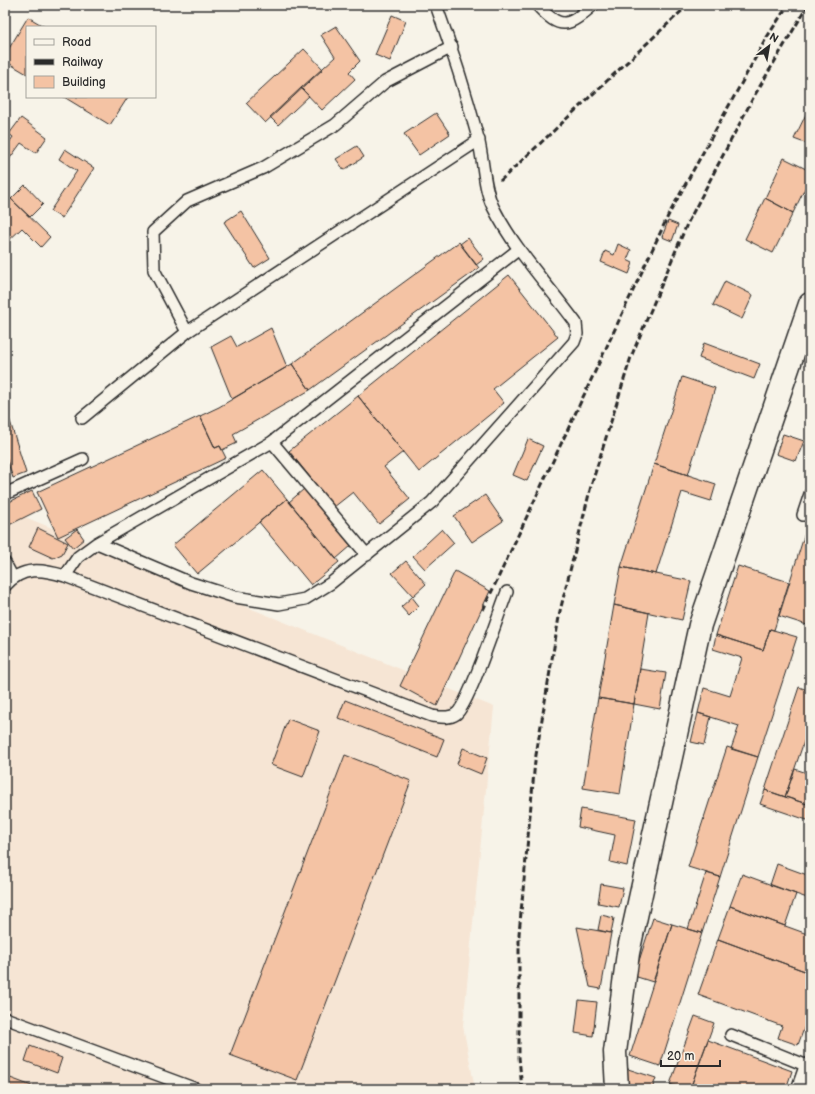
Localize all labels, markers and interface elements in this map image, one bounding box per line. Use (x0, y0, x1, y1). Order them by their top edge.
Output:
legend (26, 26, 156, 98)
north arrow (749, 26, 789, 66)
text: N (767, 30, 781, 46)
text: Road (62, 35, 91, 50)
text: Railway (62, 55, 104, 70)
text: Building (62, 75, 106, 90)
scale bar (661, 1042, 720, 1068)
text: 20 m (667, 1049, 694, 1064)

